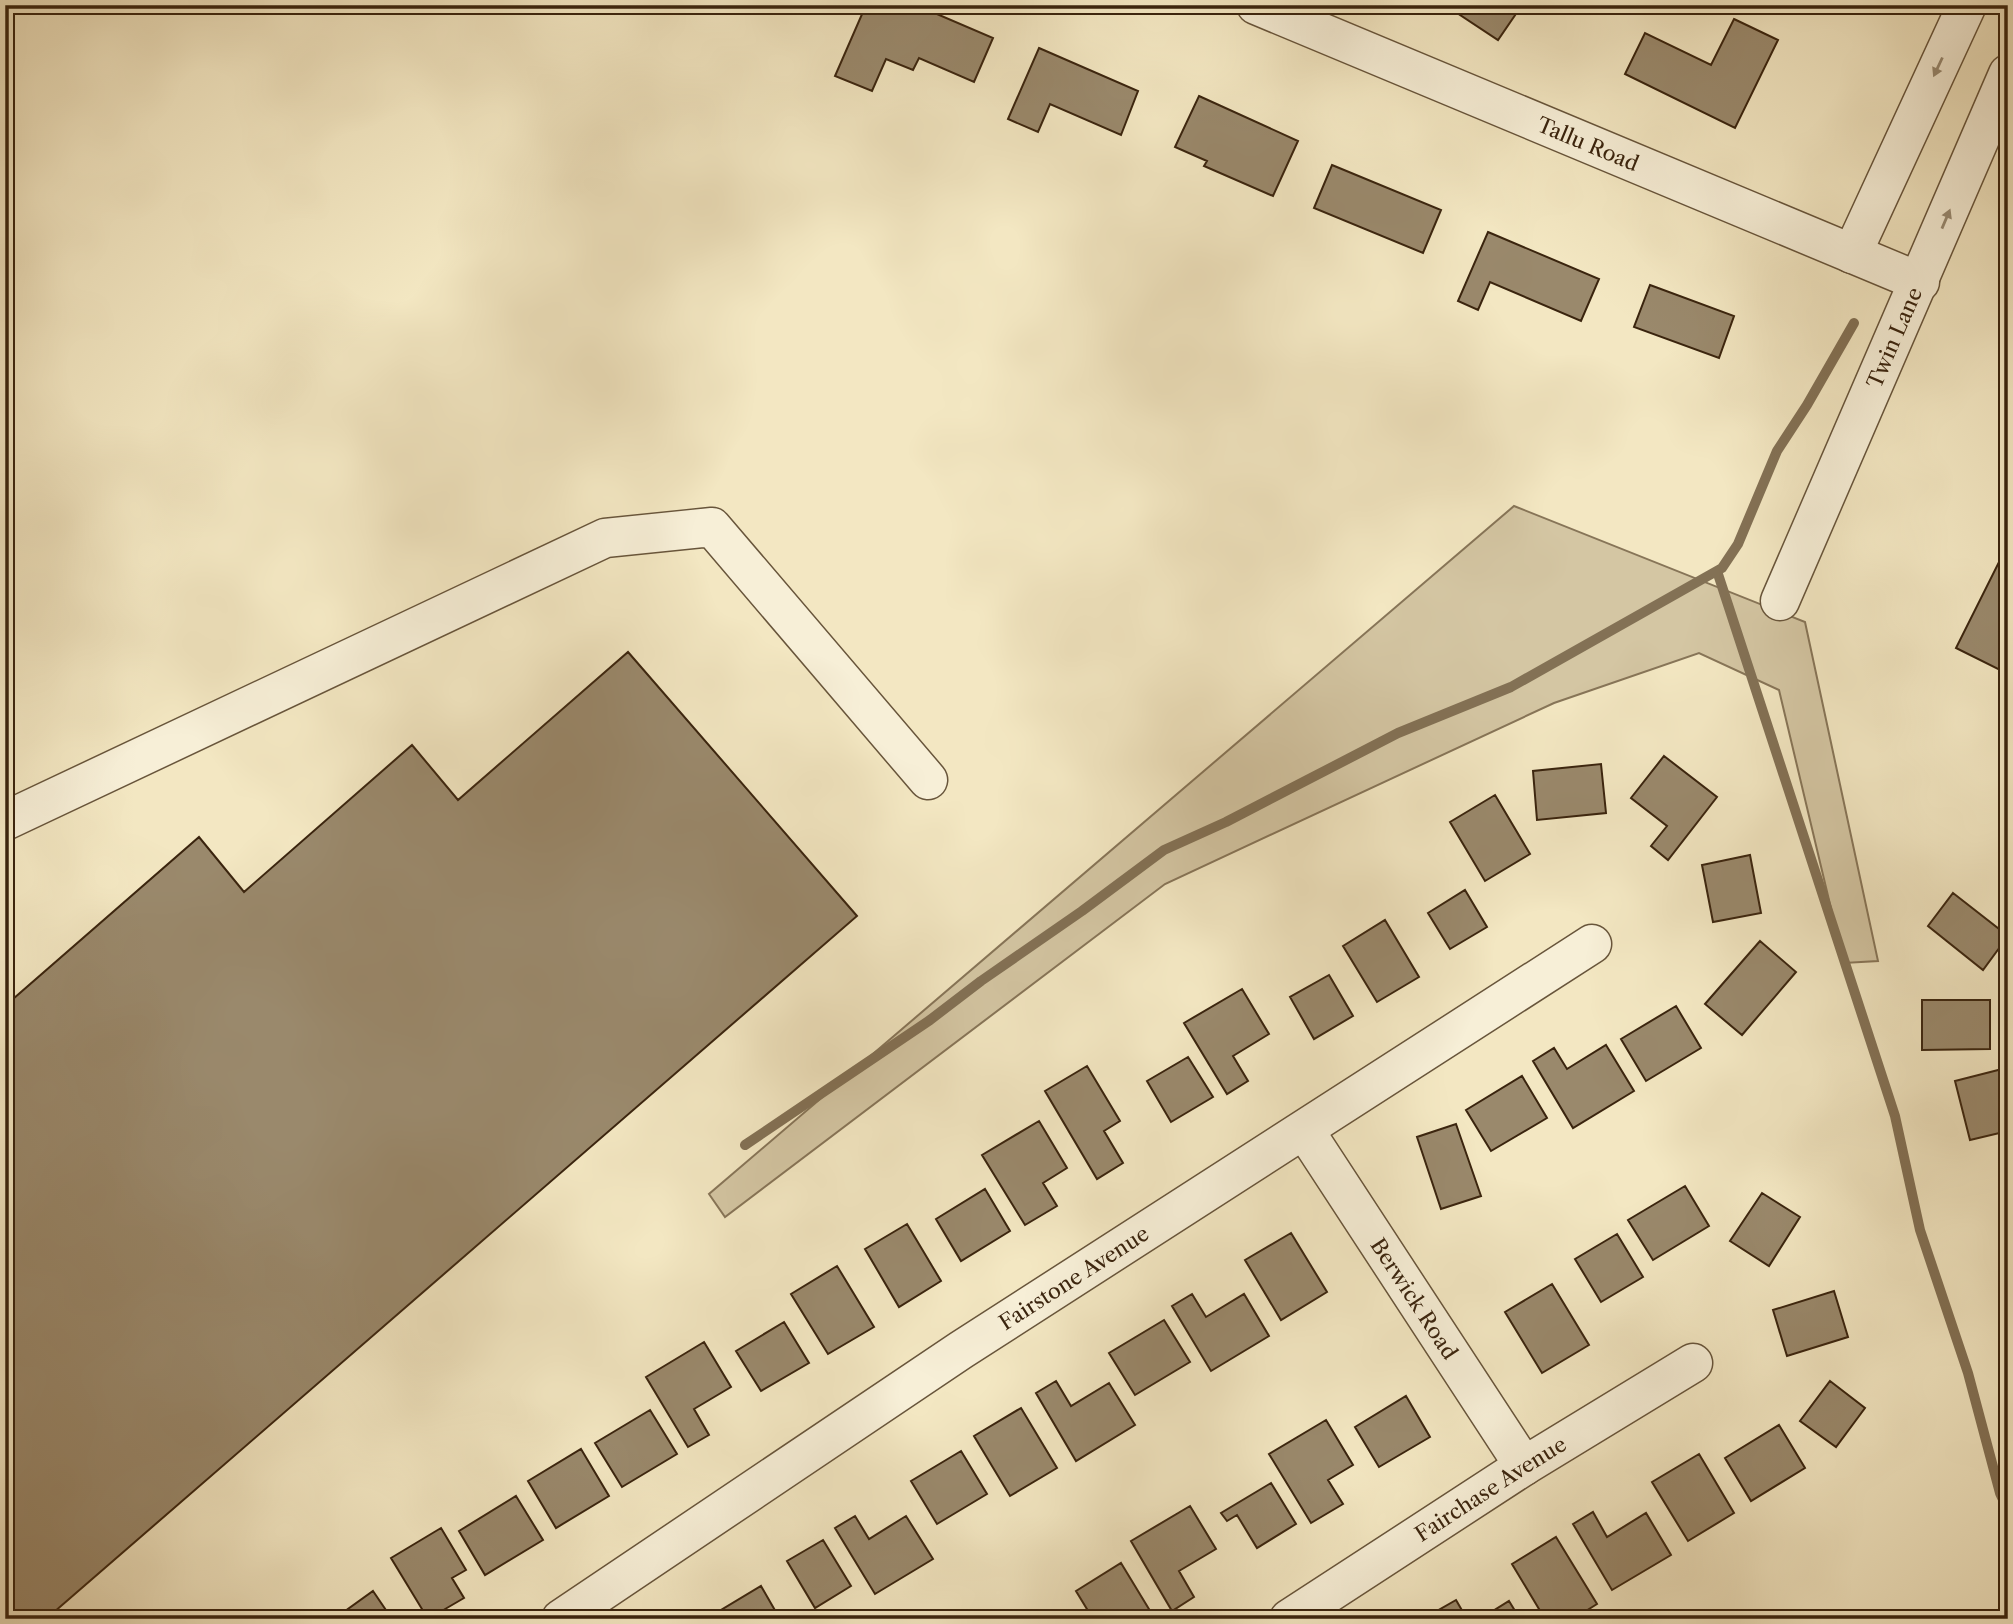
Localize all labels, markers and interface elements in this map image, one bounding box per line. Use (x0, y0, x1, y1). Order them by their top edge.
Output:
one-way arrow (1932, 57, 1944, 77)
street label: Tallu Road (1534, 111, 1643, 176)
one-way arrow (1941, 208, 1952, 229)
street label: Twin Lane (1861, 283, 1927, 392)
street label: Fairstone Avenue (994, 1220, 1153, 1335)
street label: Berwick Road (1366, 1233, 1463, 1364)
street label: Fairchase Avenue (1410, 1431, 1571, 1546)

